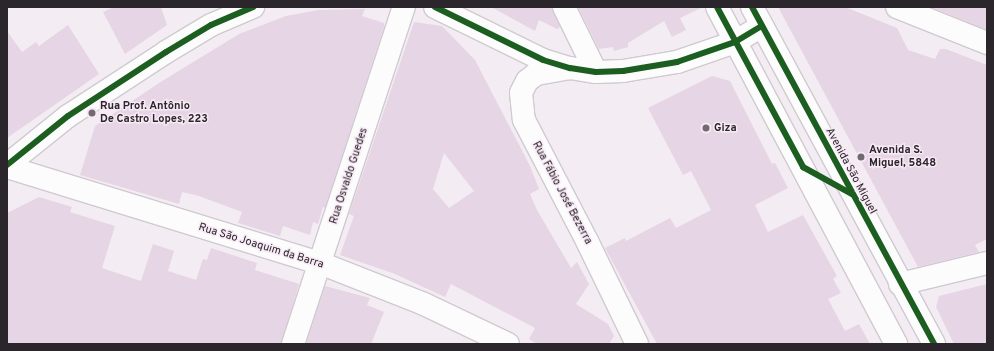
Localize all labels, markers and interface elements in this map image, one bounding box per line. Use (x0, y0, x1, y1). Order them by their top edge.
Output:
place label: Rua Prof. Antônio De Castro Lopes, 223 (100, 100, 208, 126)
marker: Rua Prof. Antônio De Castro Lopes, 223 (87, 108, 97, 118)
place label: Giza (714, 121, 737, 135)
marker: Giza (701, 123, 711, 133)
street label: Rua Osvaldo Guedes (327, 126, 371, 226)
street label: Avenida São Miguel (823, 126, 879, 216)
street label: Rua Fábio José Bezerra (529, 139, 595, 247)
place label: Avenida S. Miguel, 5848 (869, 144, 936, 170)
marker: Avenida S. Miguel, 5848 (856, 152, 866, 162)
street label: Rua São Joaquim da Barra (197, 221, 325, 271)

